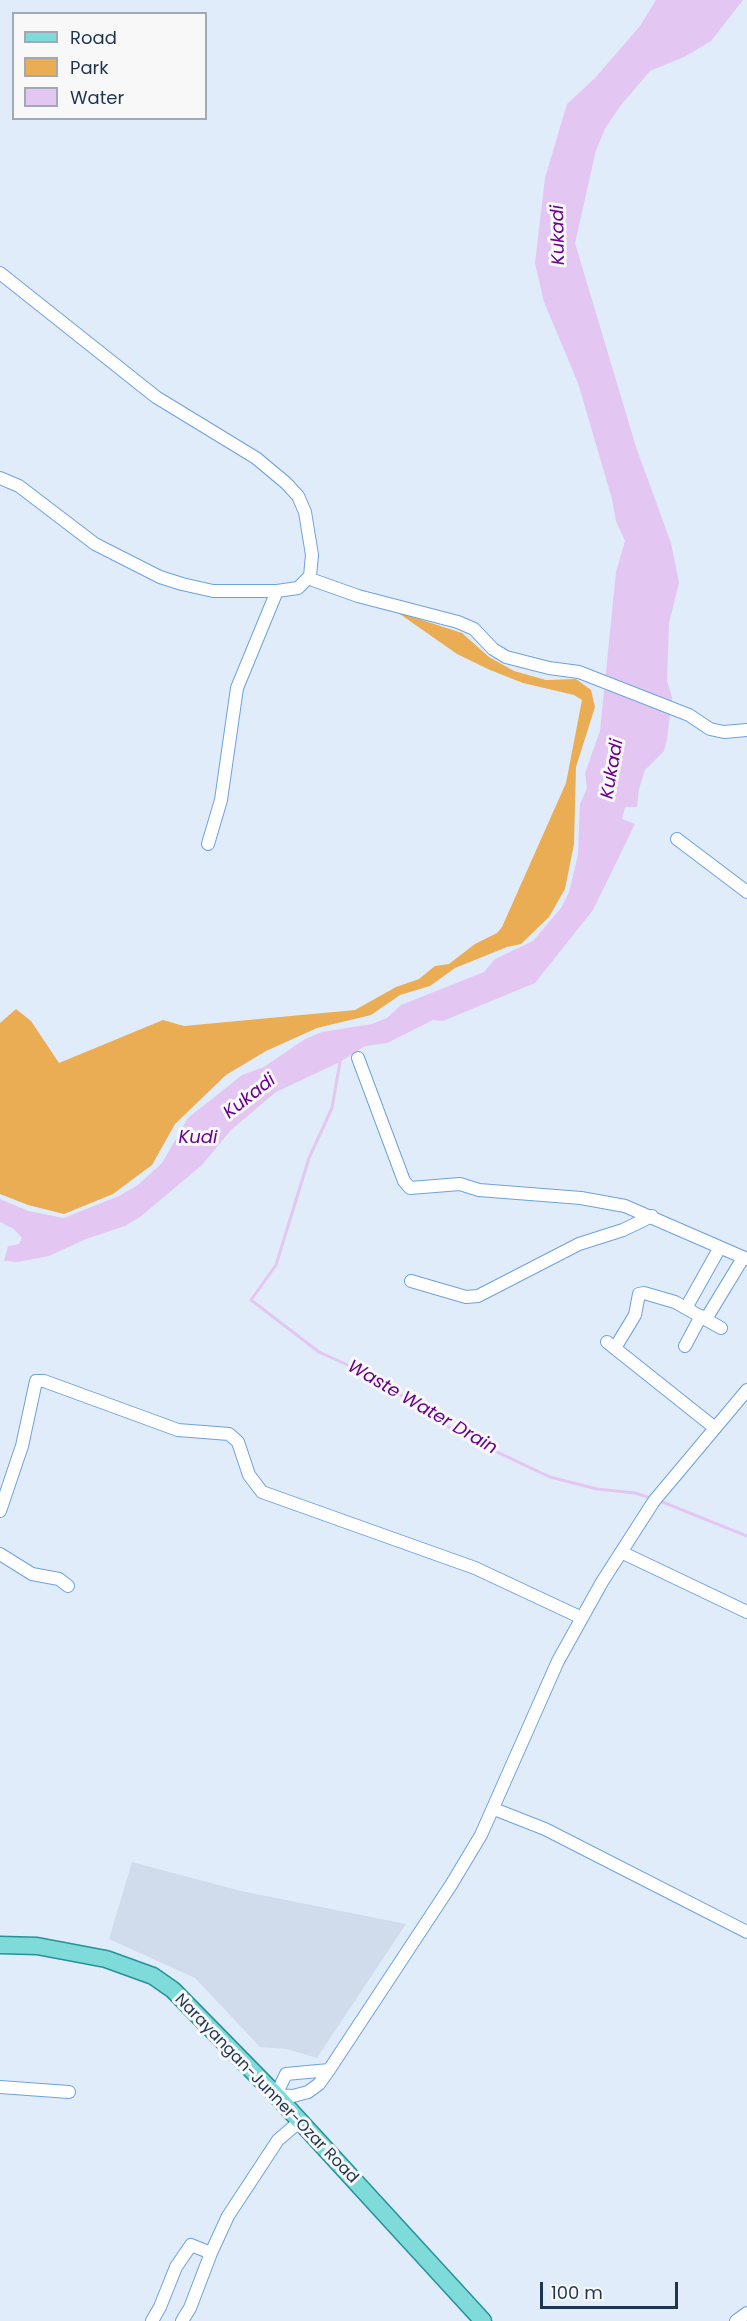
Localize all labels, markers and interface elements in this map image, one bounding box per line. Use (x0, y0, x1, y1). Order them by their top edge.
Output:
legend (12, 12, 207, 120)
text: Road (70, 25, 117, 50)
text: Park (70, 55, 109, 80)
text: Water (70, 85, 124, 110)
water label: Kukadi (548, 205, 570, 265)
water label: Kukadi (597, 737, 629, 801)
water label: Kukadi (220, 1070, 280, 1124)
water label: Kudi (179, 1127, 217, 1149)
water label: Waste Water Drain (343, 1356, 501, 1460)
street label: Narayangan-Junner-Ozar Road (170, 1990, 362, 2188)
scale bar (543, 2270, 681, 2308)
text: 100 m (551, 2280, 603, 2305)

